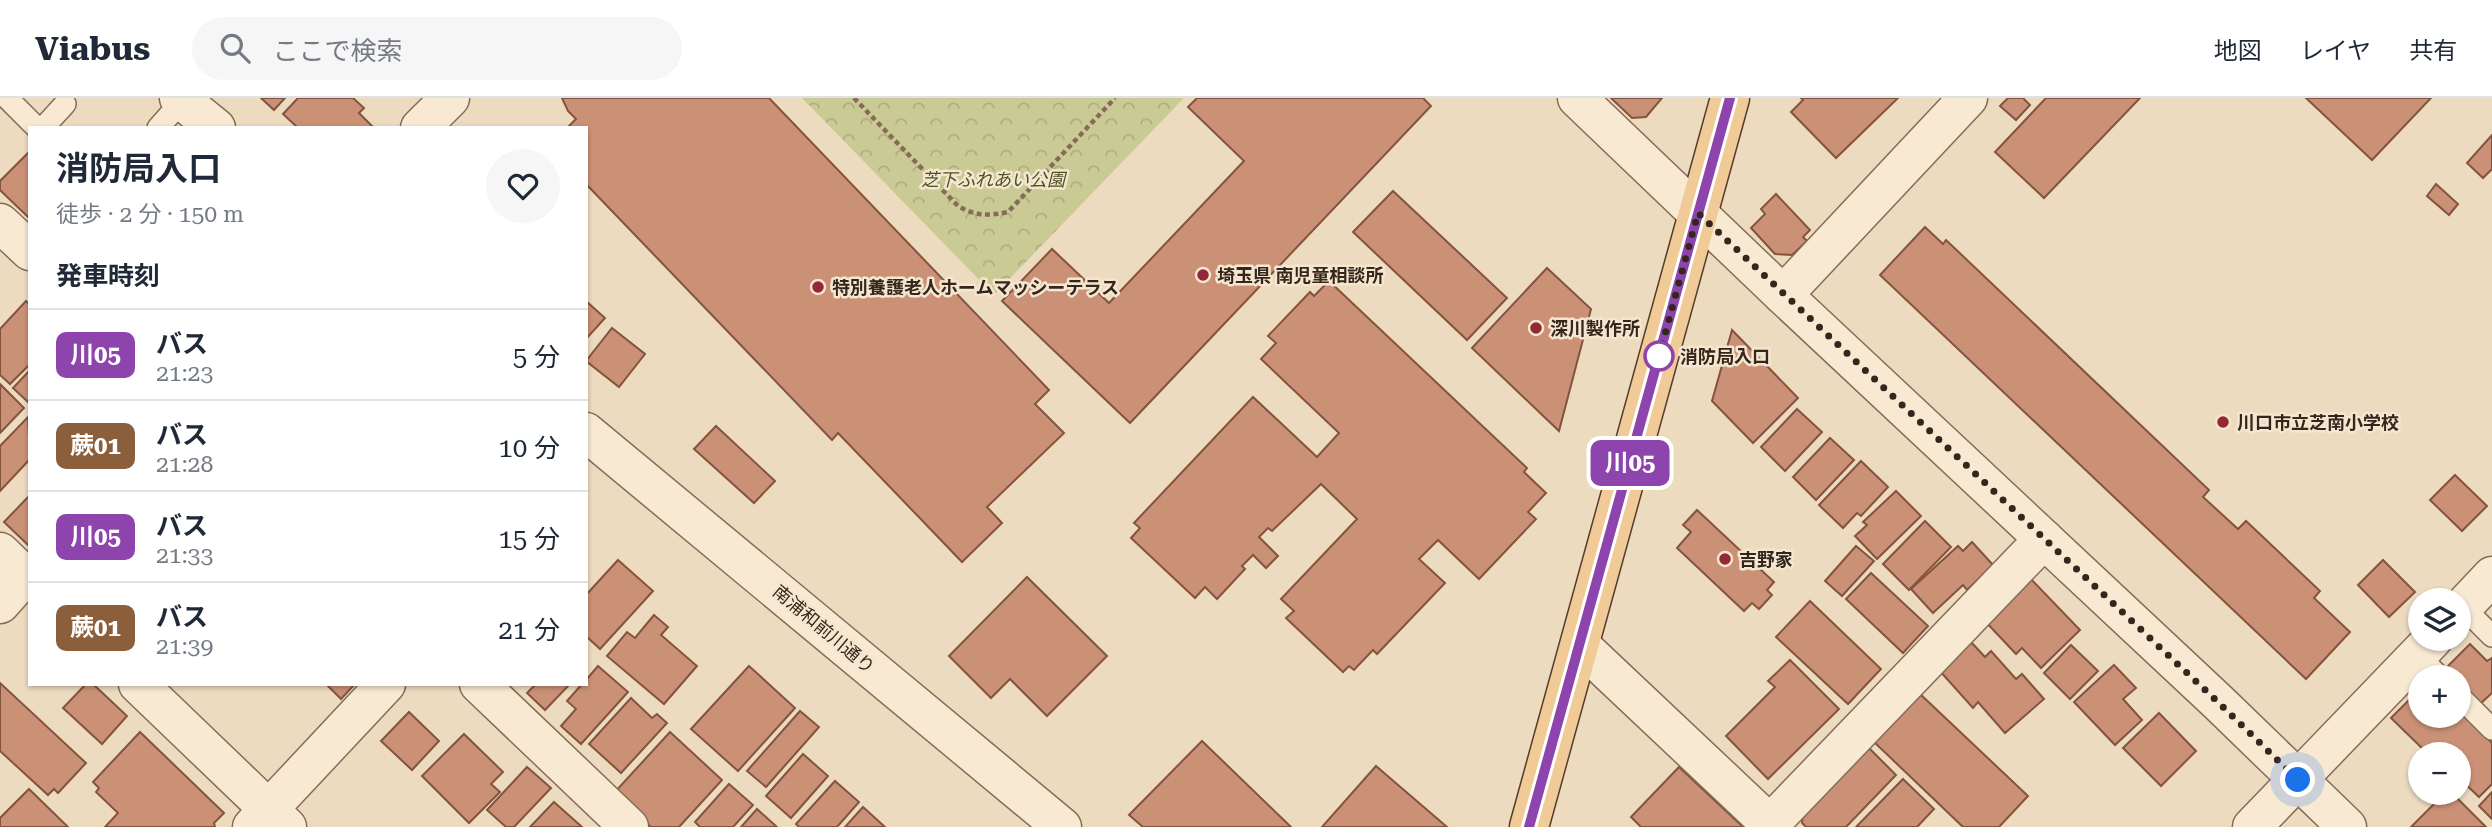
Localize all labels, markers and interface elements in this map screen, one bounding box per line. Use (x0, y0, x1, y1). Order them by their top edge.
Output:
search box (192, 17, 682, 80)
text: Viabus (35, 29, 150, 68)
icon: search (216, 29, 254, 67)
text: ここで検索 (272, 36, 402, 66)
text: 地図 (2214, 37, 2262, 65)
text: レイヤ (2300, 37, 2371, 65)
text: 共有 (2409, 37, 2457, 65)
text: 消防局入口 (56, 149, 221, 188)
button: heart (486, 149, 560, 223)
park label: 芝下ふれあい公園 (921, 169, 1068, 190)
text: 徒歩 · 2 分 · 150 m (56, 201, 244, 228)
text: 発車時刻 (56, 261, 160, 291)
place label: 埼玉県 南児童相談所 (1217, 265, 1384, 286)
marker: 埼玉県 南児童相談所 (1195, 267, 1211, 283)
place label: 特別養護老人ホームマッシーテラス (832, 277, 1119, 298)
marker: 特別養護老人ホームマッシーテラス (810, 279, 826, 295)
place label: 深川製作所 (1550, 318, 1640, 339)
marker: 深川製作所 (1528, 320, 1544, 336)
text: バス (156, 329, 208, 359)
text: 川05 (70, 341, 121, 369)
marker: 消防局入口 (1644, 341, 1674, 371)
text: 5 分 (513, 342, 560, 372)
place label: 消防局入口 (1680, 346, 1770, 367)
text: 21:23 (156, 360, 213, 387)
place label: 川口市立芝南小学校 (2237, 412, 2399, 433)
marker: 川口市立芝南小学校 (2215, 414, 2231, 430)
text: バス (156, 420, 208, 450)
text: 蕨01 (70, 432, 121, 460)
text: 10 分 (498, 433, 560, 463)
line badge: 川05 (1590, 440, 1670, 486)
text: 川05 (1605, 449, 1655, 477)
text: 21:28 (156, 451, 213, 478)
text: バス (156, 511, 208, 541)
text: 川05 (70, 523, 121, 551)
text: 15 分 (498, 524, 560, 554)
text: 21:33 (156, 542, 213, 569)
place label: 吉野家 (1739, 549, 1793, 570)
marker: 吉野家 (1717, 551, 1733, 567)
street label: 南浦和前川通り (769, 580, 879, 678)
map controls (2408, 588, 2471, 805)
button: layers (2408, 588, 2471, 651)
text: バス (156, 602, 208, 632)
text: 蕨01 (70, 614, 121, 642)
text: 21 分 (498, 615, 560, 645)
text: 21:39 (156, 633, 213, 660)
button: + (2408, 665, 2471, 728)
button: − (2408, 742, 2471, 805)
your location (2280, 762, 2315, 797)

